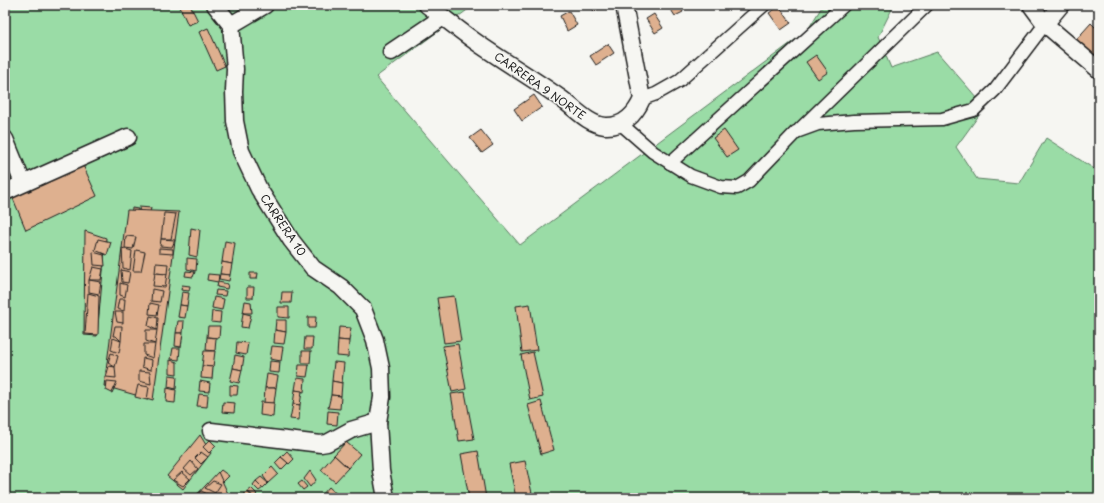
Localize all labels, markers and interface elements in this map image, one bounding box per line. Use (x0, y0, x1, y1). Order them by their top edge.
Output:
street label: CARRERA 9 NORTE (491, 48, 590, 124)
street label: CARRERA 10 (256, 190, 311, 259)

